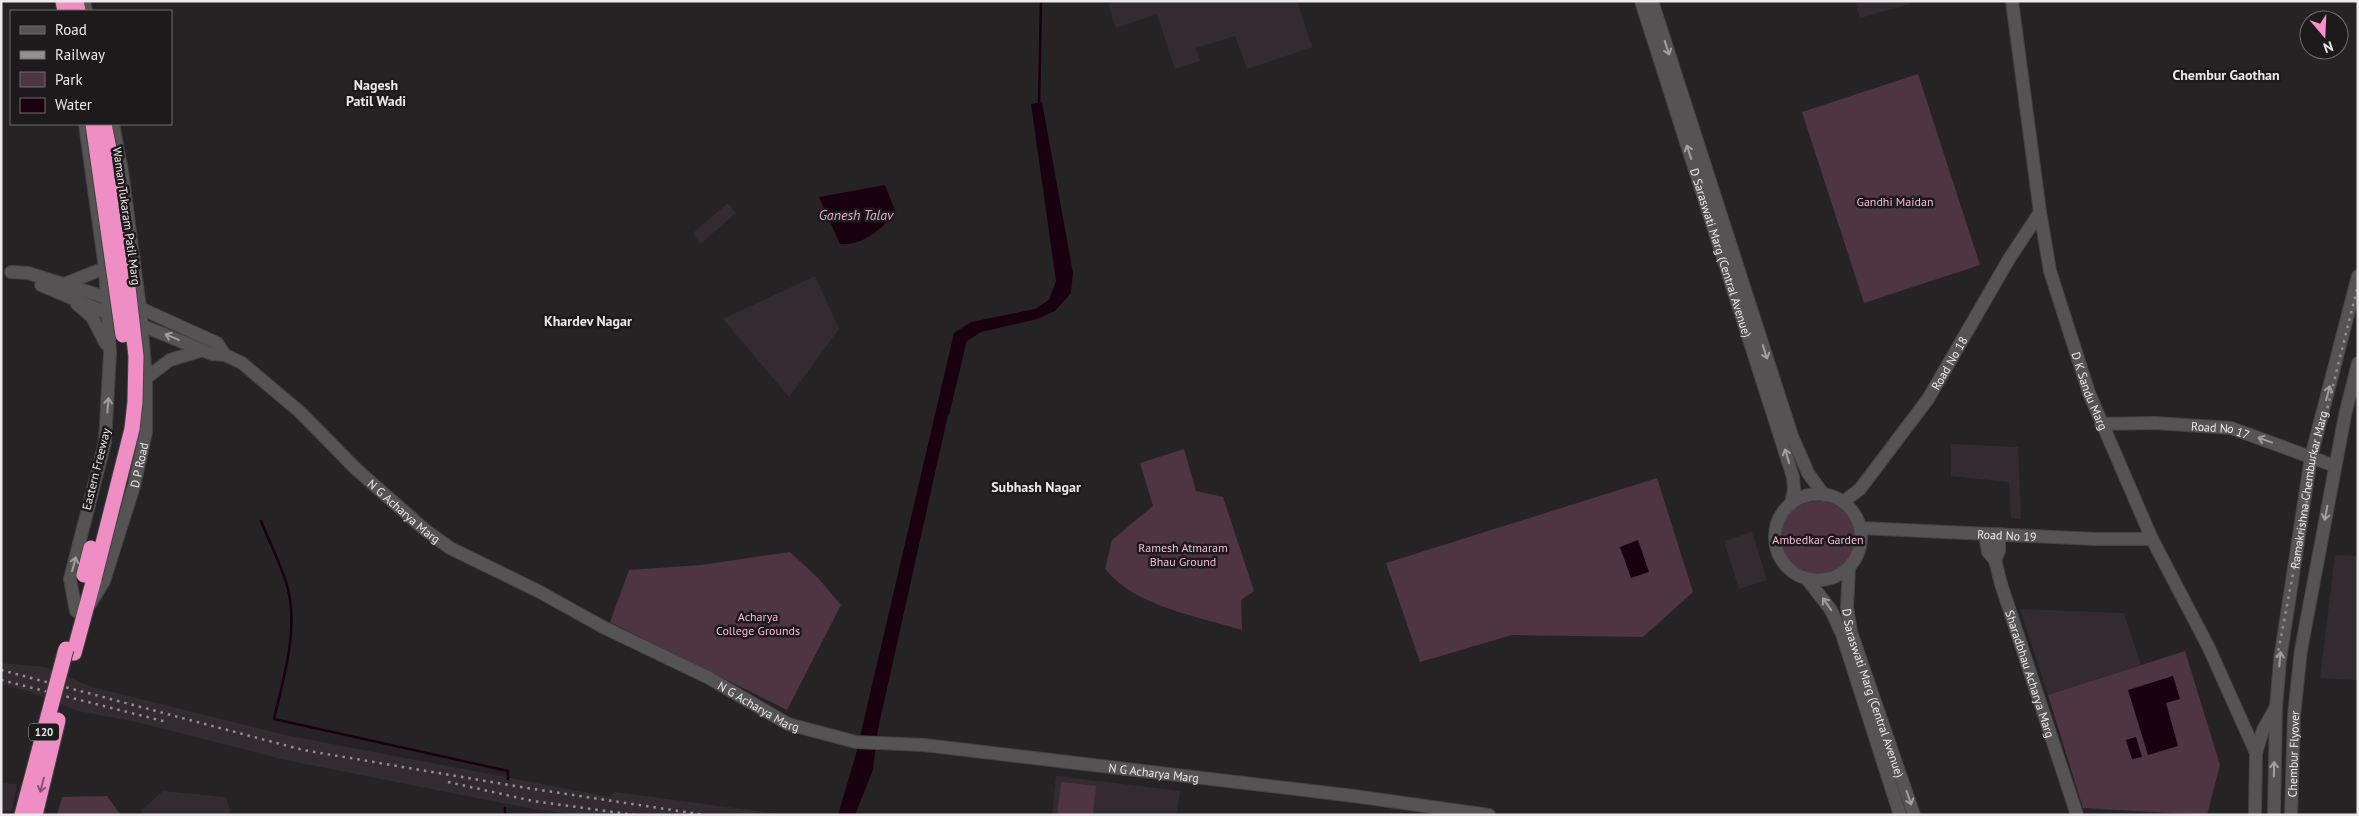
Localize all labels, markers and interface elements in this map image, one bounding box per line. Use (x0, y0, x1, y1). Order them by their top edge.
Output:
legend (10, 10, 172, 125)
north arrow (2299, 10, 2349, 60)
text: Road (55, 20, 87, 39)
text: N (2321, 37, 2336, 57)
one-way arrow (1663, 39, 1672, 55)
text: Railway (55, 45, 105, 64)
district label: Chembur Gaothan (2172, 66, 2280, 84)
text: Park (55, 70, 83, 89)
district label: Nagesh Patil Wadi (346, 76, 406, 110)
text: Water (55, 95, 92, 114)
one-way arrow (1684, 144, 1694, 160)
street label: Waman Tukaram Patil Marg (110, 146, 144, 286)
street label: D Saraswati Marg (Central Avenue) (1687, 166, 1755, 339)
park label: Gandhi Maidan (1857, 194, 1933, 209)
water label: Ganesh Talav (819, 206, 895, 224)
district label: Khardev Nagar (544, 312, 632, 330)
one-way arrow (165, 332, 180, 342)
street label: Road No 18 (1928, 333, 1970, 392)
one-way arrow (1761, 344, 1771, 360)
street label: D K Sandu Marg (2069, 350, 2111, 432)
one-way arrow (2324, 385, 2333, 401)
one-way arrow (103, 397, 113, 413)
street label: Ramakrishna Chemburkar Marg (2287, 409, 2330, 570)
street label: Road No 17 (2191, 418, 2252, 442)
street label: Eastern Freeway (79, 426, 114, 512)
one-way arrow (2258, 435, 2273, 444)
street label: D P Road (126, 441, 151, 489)
one-way arrow (1782, 449, 1792, 465)
street label: N G Acharya Marg (365, 476, 444, 546)
district label: Subhash Nagar (991, 478, 1081, 496)
one-way arrow (2321, 505, 2331, 521)
street label: Road No 19 (1977, 526, 2037, 544)
park label: Ambedkar Garden (1772, 532, 1864, 547)
park label: Ramesh Atmaram Bhau Ground (1138, 540, 1228, 569)
one-way arrow (70, 556, 80, 572)
one-way arrow (1822, 597, 1832, 611)
street label: D Saraswati Marg (Central Avenue) (1840, 607, 1908, 779)
street label: Sharadbhau Acharya Marg (2003, 608, 2058, 739)
park label: Acharya College Grounds (716, 609, 800, 638)
one-way arrow (2275, 651, 2285, 667)
street label: N G Acharya Marg (715, 677, 801, 734)
street label: Chembur Flyover (2284, 710, 2302, 798)
road number: 120 (29, 724, 59, 740)
street label: N G Acharya Marg (1108, 759, 1200, 785)
one-way arrow (2270, 761, 2279, 777)
one-way arrow (37, 777, 46, 793)
one-way arrow (1904, 790, 1914, 806)

